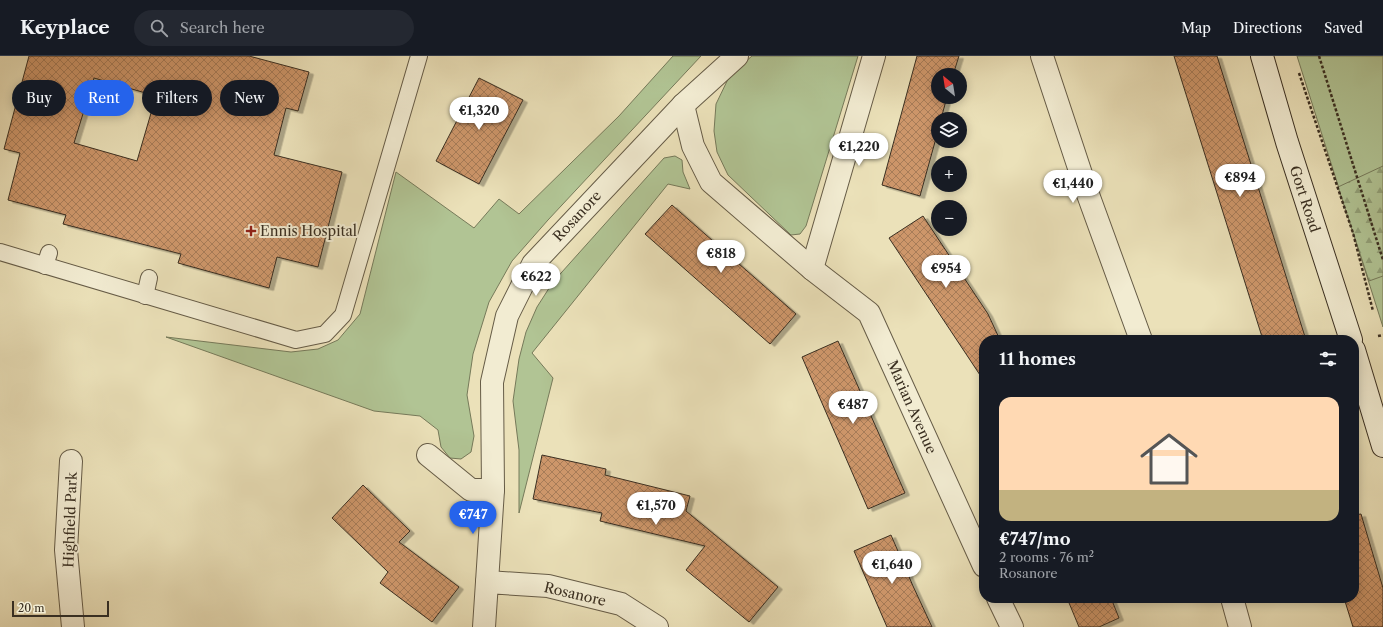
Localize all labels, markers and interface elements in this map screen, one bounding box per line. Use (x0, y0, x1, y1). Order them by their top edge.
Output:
search box (134, 10, 414, 46)
text: Keyplace (20, 16, 110, 39)
icon: search (148, 17, 170, 39)
text: Search here (180, 18, 265, 37)
text: Map (1181, 19, 1211, 37)
text: Directions (1233, 19, 1302, 37)
text: Saved (1324, 19, 1363, 37)
north arrow (931, 68, 967, 104)
map controls (931, 68, 967, 236)
chip: Buy (12, 80, 66, 116)
chip: Rent (74, 80, 134, 116)
chip: Filters (142, 80, 212, 116)
chip: New (220, 80, 279, 116)
pin: €1,320 (446, 97, 512, 131)
text: €1,320 (459, 102, 500, 118)
button: layers (931, 112, 967, 148)
pin: €1,220 (826, 133, 892, 167)
text: €1,220 (838, 138, 880, 154)
button: + (931, 156, 967, 192)
street label: Gort Road (1286, 163, 1324, 235)
pin: €894 (1216, 164, 1264, 198)
text: €894 (1224, 169, 1256, 185)
pin: €1,440 (1040, 170, 1106, 204)
text: €1,440 (1052, 175, 1094, 191)
street label: Rosanore (549, 187, 605, 245)
button: − (931, 200, 967, 236)
place label: Ennis Hospital (260, 222, 357, 240)
marker: Ennis Hospital (245, 225, 257, 237)
pin: €818 (697, 240, 745, 274)
text: €818 (706, 245, 736, 261)
pin: €954 (922, 255, 970, 289)
text: €954 (931, 260, 961, 276)
pin: €622 (512, 263, 560, 297)
text: €622 (520, 268, 552, 284)
icon: filters (1317, 348, 1339, 370)
text: 11 homes (999, 349, 1076, 369)
street label: Marian Avenue (883, 357, 941, 457)
pin: €487 (829, 391, 877, 425)
text: €487 (838, 396, 868, 412)
icon: home (1133, 423, 1205, 495)
street label: Highfield Park (59, 471, 81, 568)
pin: €1,570 (623, 492, 689, 526)
text: €1,570 (636, 497, 676, 513)
pin: €747 (449, 501, 497, 535)
text: €747 (458, 506, 488, 522)
text: €747/mo (999, 529, 1071, 549)
text: 2 rooms · 76 m² (999, 549, 1094, 565)
pin: €1,640 (859, 551, 925, 585)
text: €1,640 (871, 556, 913, 572)
text: Rosanore (999, 565, 1058, 581)
street label: Rosanore (542, 578, 608, 610)
scale bar (12, 599, 109, 618)
text: 20 m (18, 601, 44, 615)

